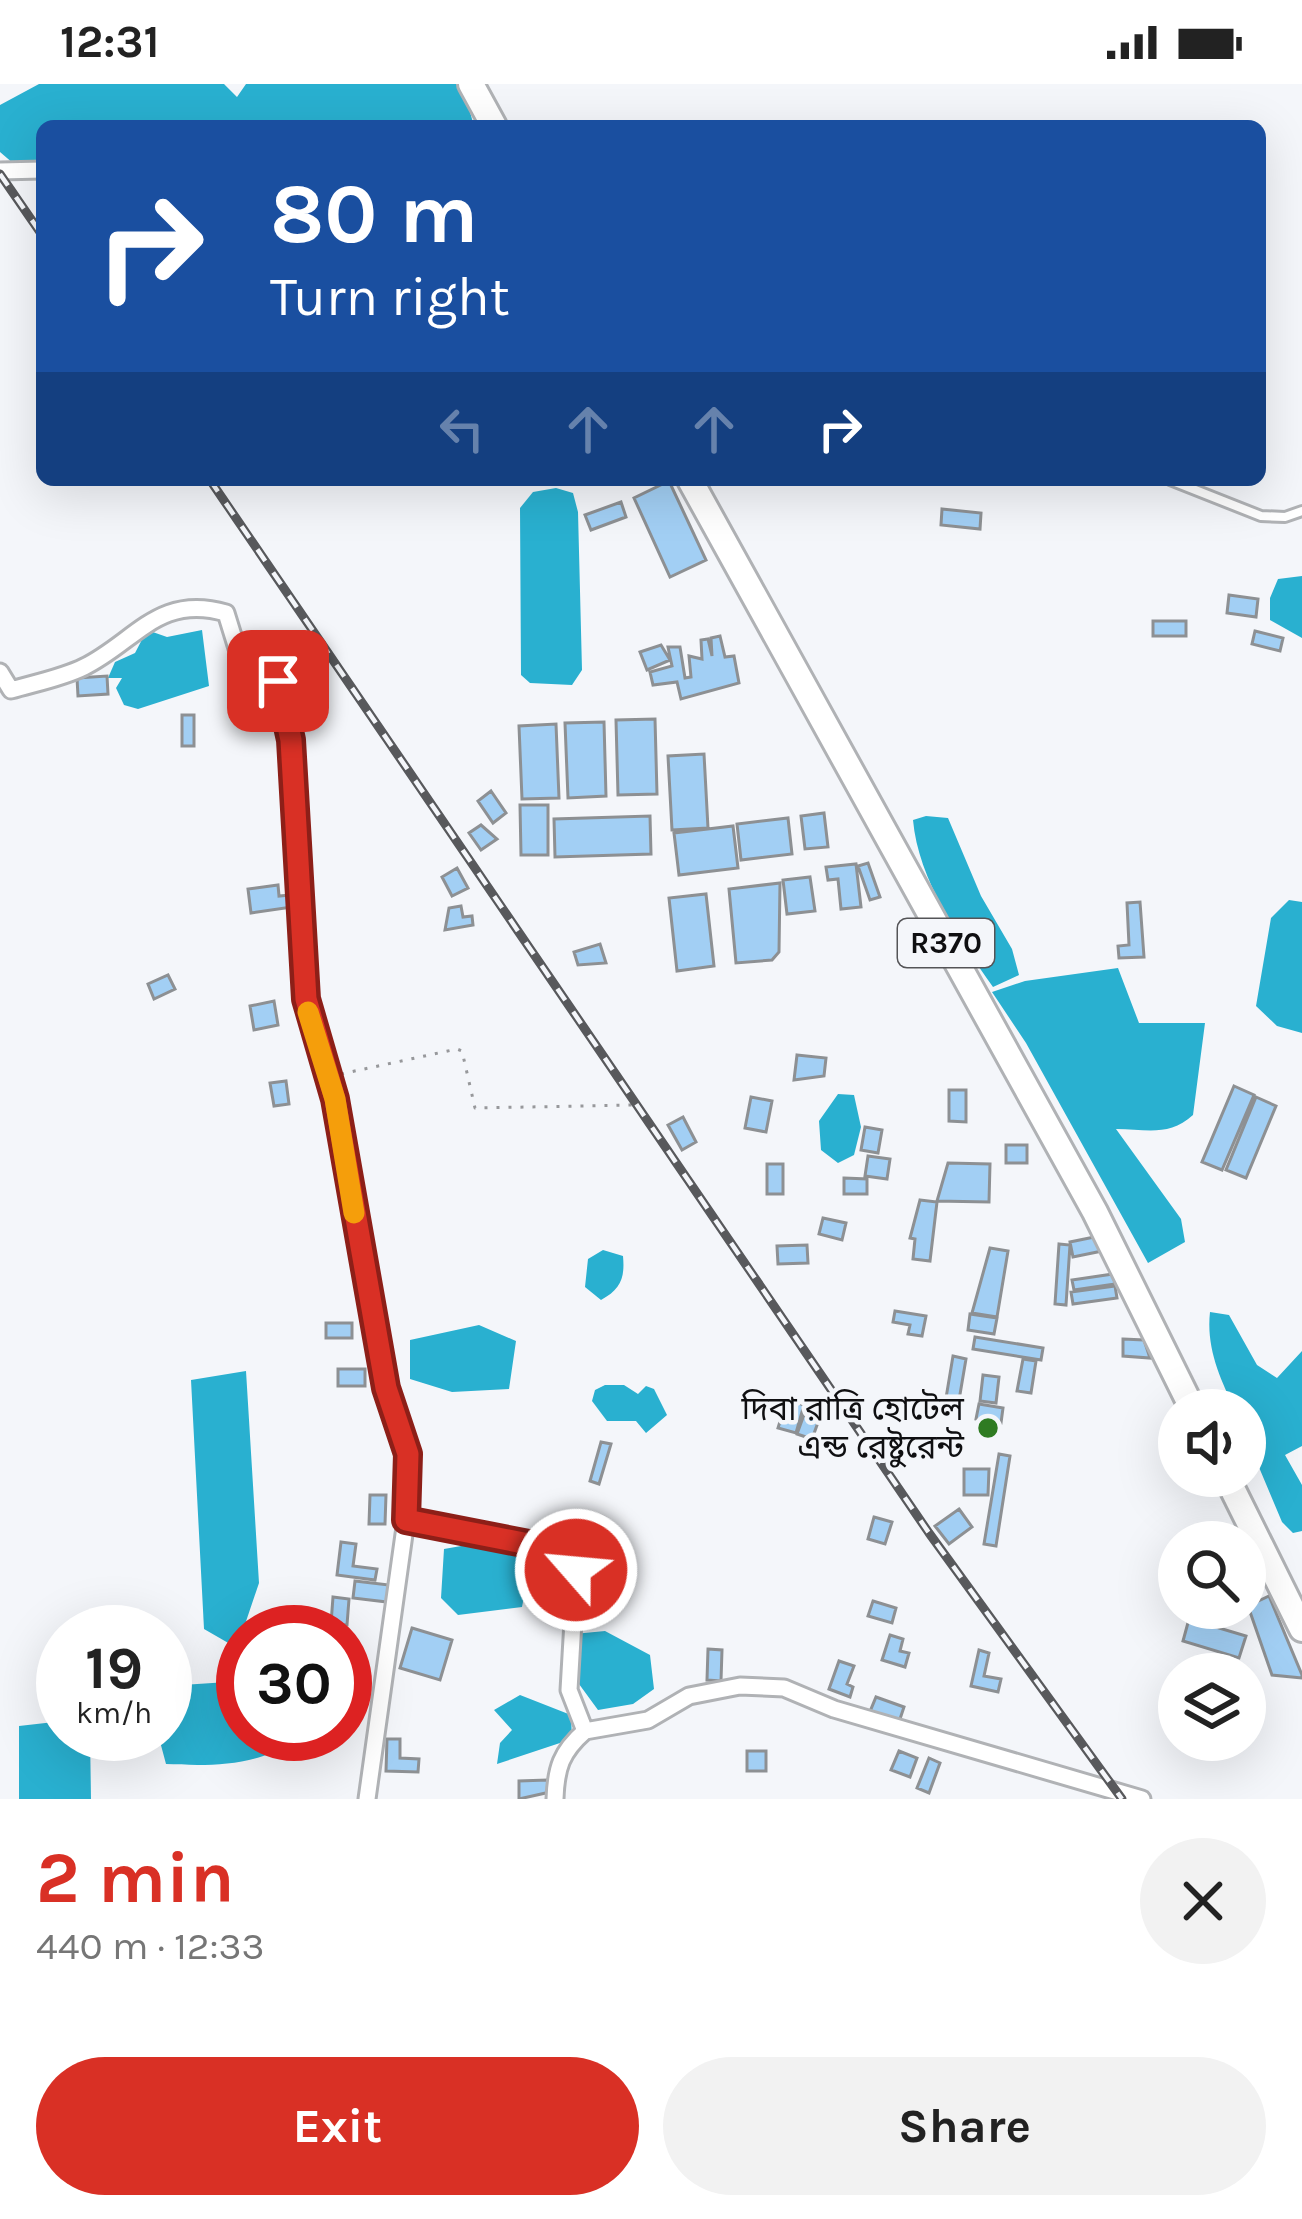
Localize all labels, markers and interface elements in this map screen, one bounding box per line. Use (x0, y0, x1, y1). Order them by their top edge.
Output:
text: 12:31 (60, 16, 159, 68)
text: 80 m (270, 165, 478, 263)
icon: right (72, 168, 228, 324)
text: Turn right (270, 265, 510, 329)
icon: left (429, 396, 495, 462)
icon: ahead (555, 396, 621, 462)
icon: ahead (681, 396, 747, 462)
icon: right (807, 396, 873, 462)
pin (227, 630, 329, 732)
icon: arrive (245, 648, 311, 714)
road number: R370 (898, 919, 994, 967)
place label: দিবা রাত্রি হোটেল এন্ড রেষ্টুরেন্ট (740, 1389, 965, 1468)
map controls (1158, 1389, 1266, 1761)
button: sound (1158, 1389, 1266, 1497)
marker: দিবা রাত্রি হোটেল এন্ড রেষ্টুরেন্ট (975, 1415, 1001, 1441)
position arrow (513, 1507, 639, 1633)
button: search (1158, 1521, 1266, 1629)
speed limit sign: 30 (216, 1605, 372, 1761)
text: 19 (85, 1633, 143, 1703)
button: layers (1158, 1653, 1266, 1761)
text: km/h (76, 1695, 152, 1731)
text: 2 min (36, 1836, 235, 1920)
button: close (1140, 1838, 1266, 1964)
text: 440 m · 12:33 (36, 1923, 264, 1969)
button: Exit (36, 2057, 639, 2195)
button: Share (663, 2057, 1266, 2195)

